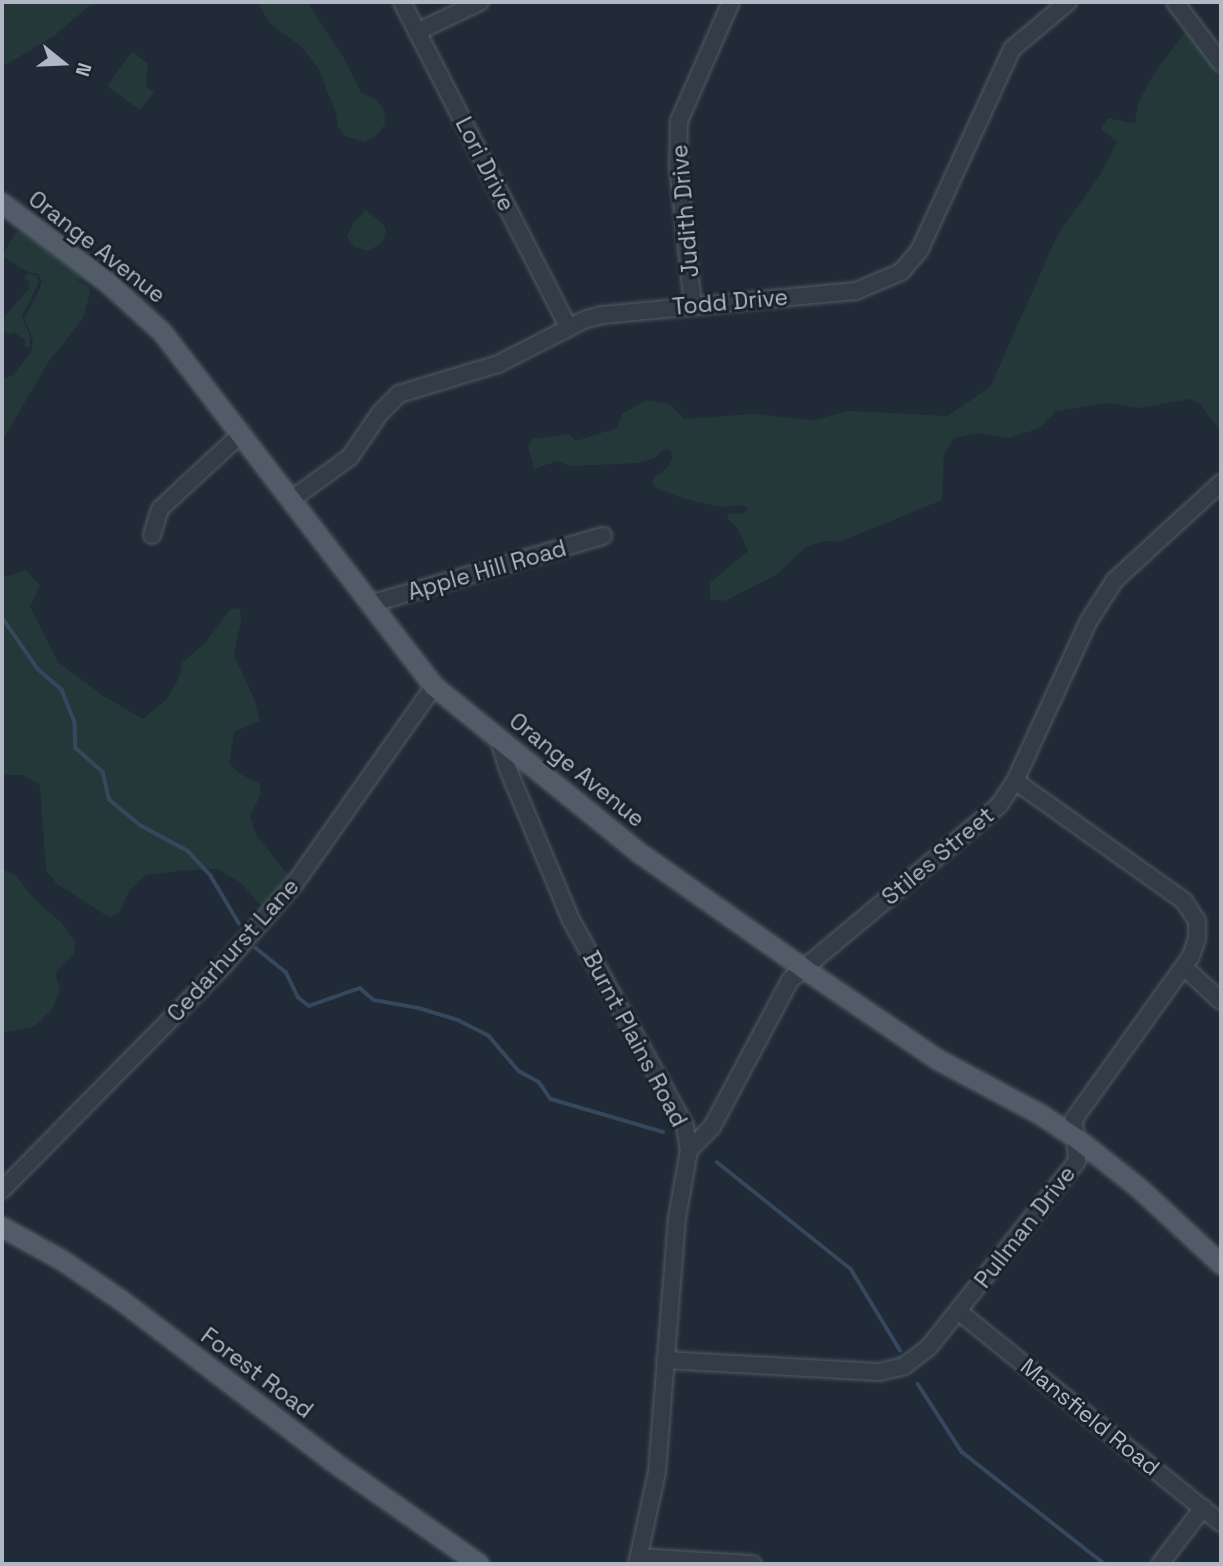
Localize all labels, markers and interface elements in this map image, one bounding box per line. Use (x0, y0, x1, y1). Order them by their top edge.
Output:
north arrow (28, 28, 98, 98)
text: N (70, 60, 97, 80)
street label: Lori Drive (450, 112, 520, 216)
street label: Judith Drive (665, 143, 705, 279)
street label: Orange Avenue (23, 185, 171, 309)
street label: Todd Drive (671, 283, 789, 321)
street label: Apple Hill Road (405, 534, 569, 606)
street label: Orange Avenue (504, 707, 650, 833)
street label: Stiles Street (876, 801, 1000, 911)
street label: Cedarhurst Lane (161, 873, 305, 1027)
street label: Burnt Plains Road (577, 946, 693, 1132)
street label: Pullman Drive (969, 1160, 1081, 1294)
street label: Forest Road (196, 1322, 318, 1424)
street label: Mansfield Road (1015, 1353, 1165, 1481)

